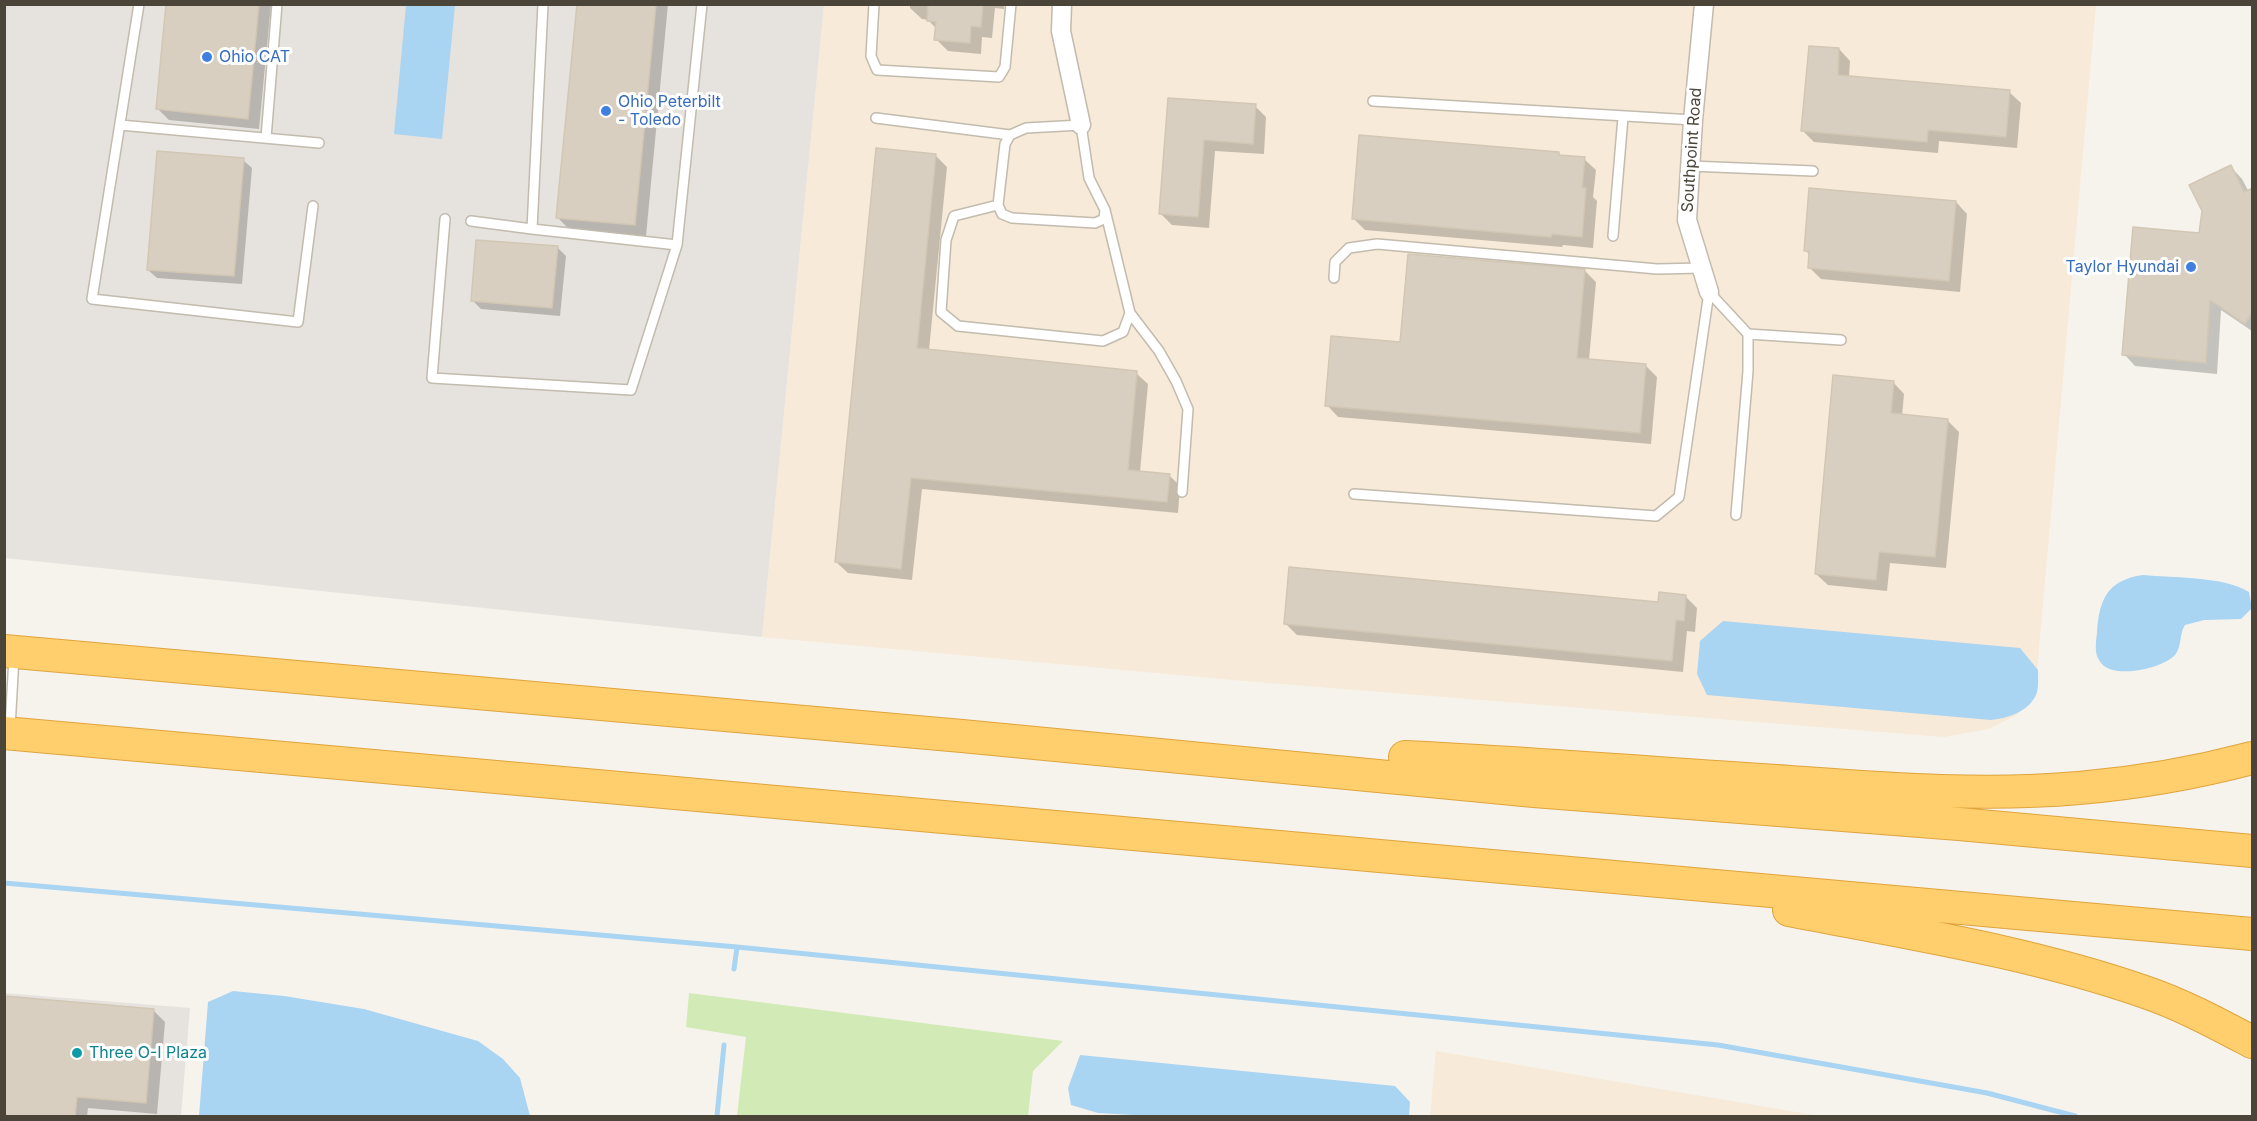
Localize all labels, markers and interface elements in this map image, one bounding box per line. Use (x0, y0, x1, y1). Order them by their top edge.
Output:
place label: Ohio CAT (219, 47, 290, 67)
marker: Ohio CAT (200, 50, 214, 64)
street label: Southpoint Road (1678, 87, 1706, 213)
place label: Ohio Peterbilt - Toledo (618, 92, 721, 130)
marker: Ohio Peterbilt - Toledo (599, 104, 613, 118)
place label: Taylor Hyundai (2066, 257, 2179, 277)
marker: Taylor Hyundai (2184, 260, 2198, 274)
place label: Three O-I Plaza (89, 1043, 207, 1063)
marker: Three O-I Plaza (70, 1046, 84, 1060)

